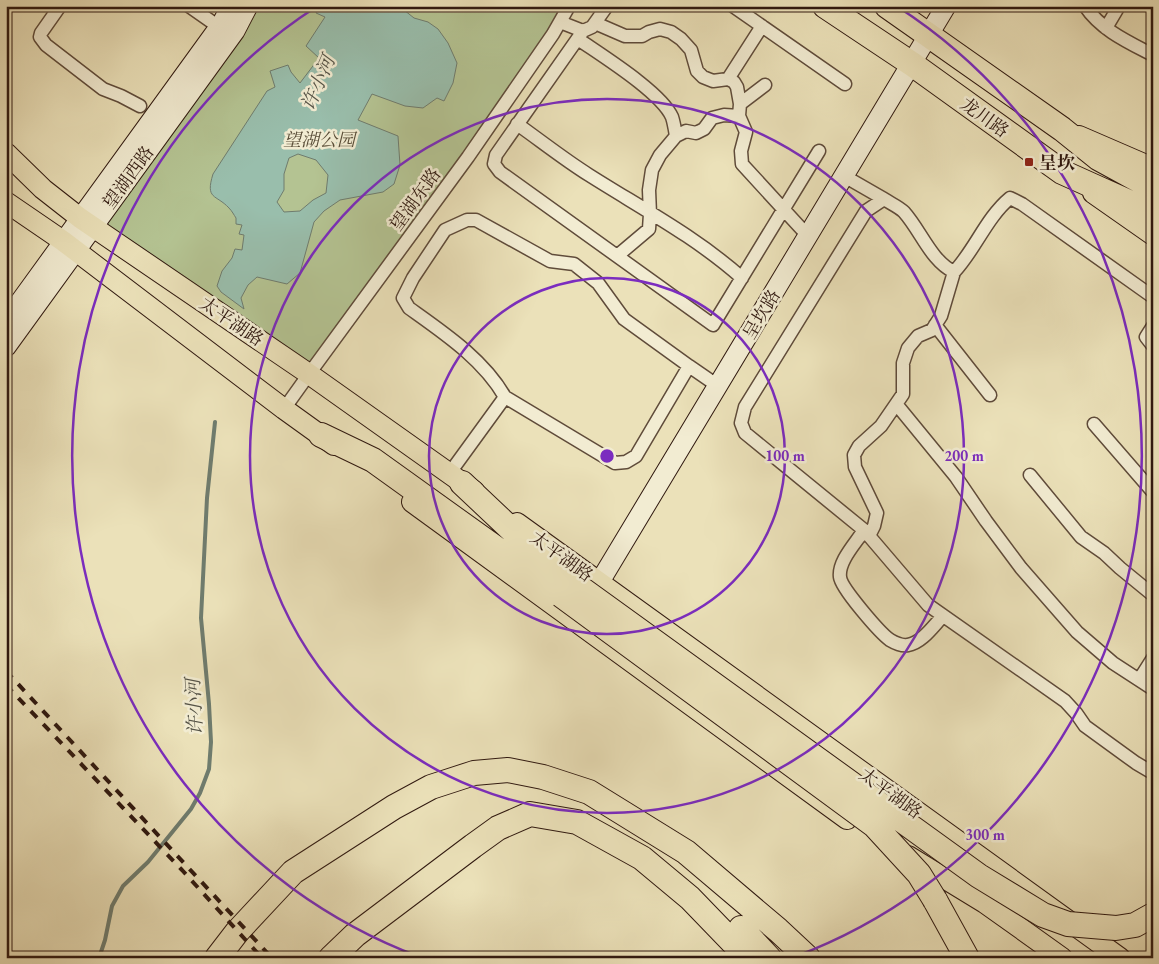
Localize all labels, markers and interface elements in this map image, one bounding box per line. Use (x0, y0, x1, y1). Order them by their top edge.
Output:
water label: 许小河 (295, 49, 342, 114)
street label: 龙川路 (956, 92, 1014, 142)
park label: 望湖公园 (283, 128, 358, 151)
street label: 望湖西路 (98, 141, 158, 213)
place label: 呈坎 (1039, 151, 1075, 174)
marker: 呈坎 (1023, 156, 1035, 168)
street label: 望湖东路 (385, 163, 445, 235)
street label: 呈坎路 (737, 285, 785, 343)
street label: 太平湖路 (196, 291, 268, 351)
text: 100 m (765, 446, 805, 465)
text: 200 m (944, 446, 984, 465)
centre of rings (598, 447, 616, 465)
street label: 太平湖路 (526, 526, 598, 586)
water label: 许小河 (180, 675, 208, 736)
street label: 太平湖路 (855, 763, 927, 823)
text: 300 m (965, 825, 1005, 844)

